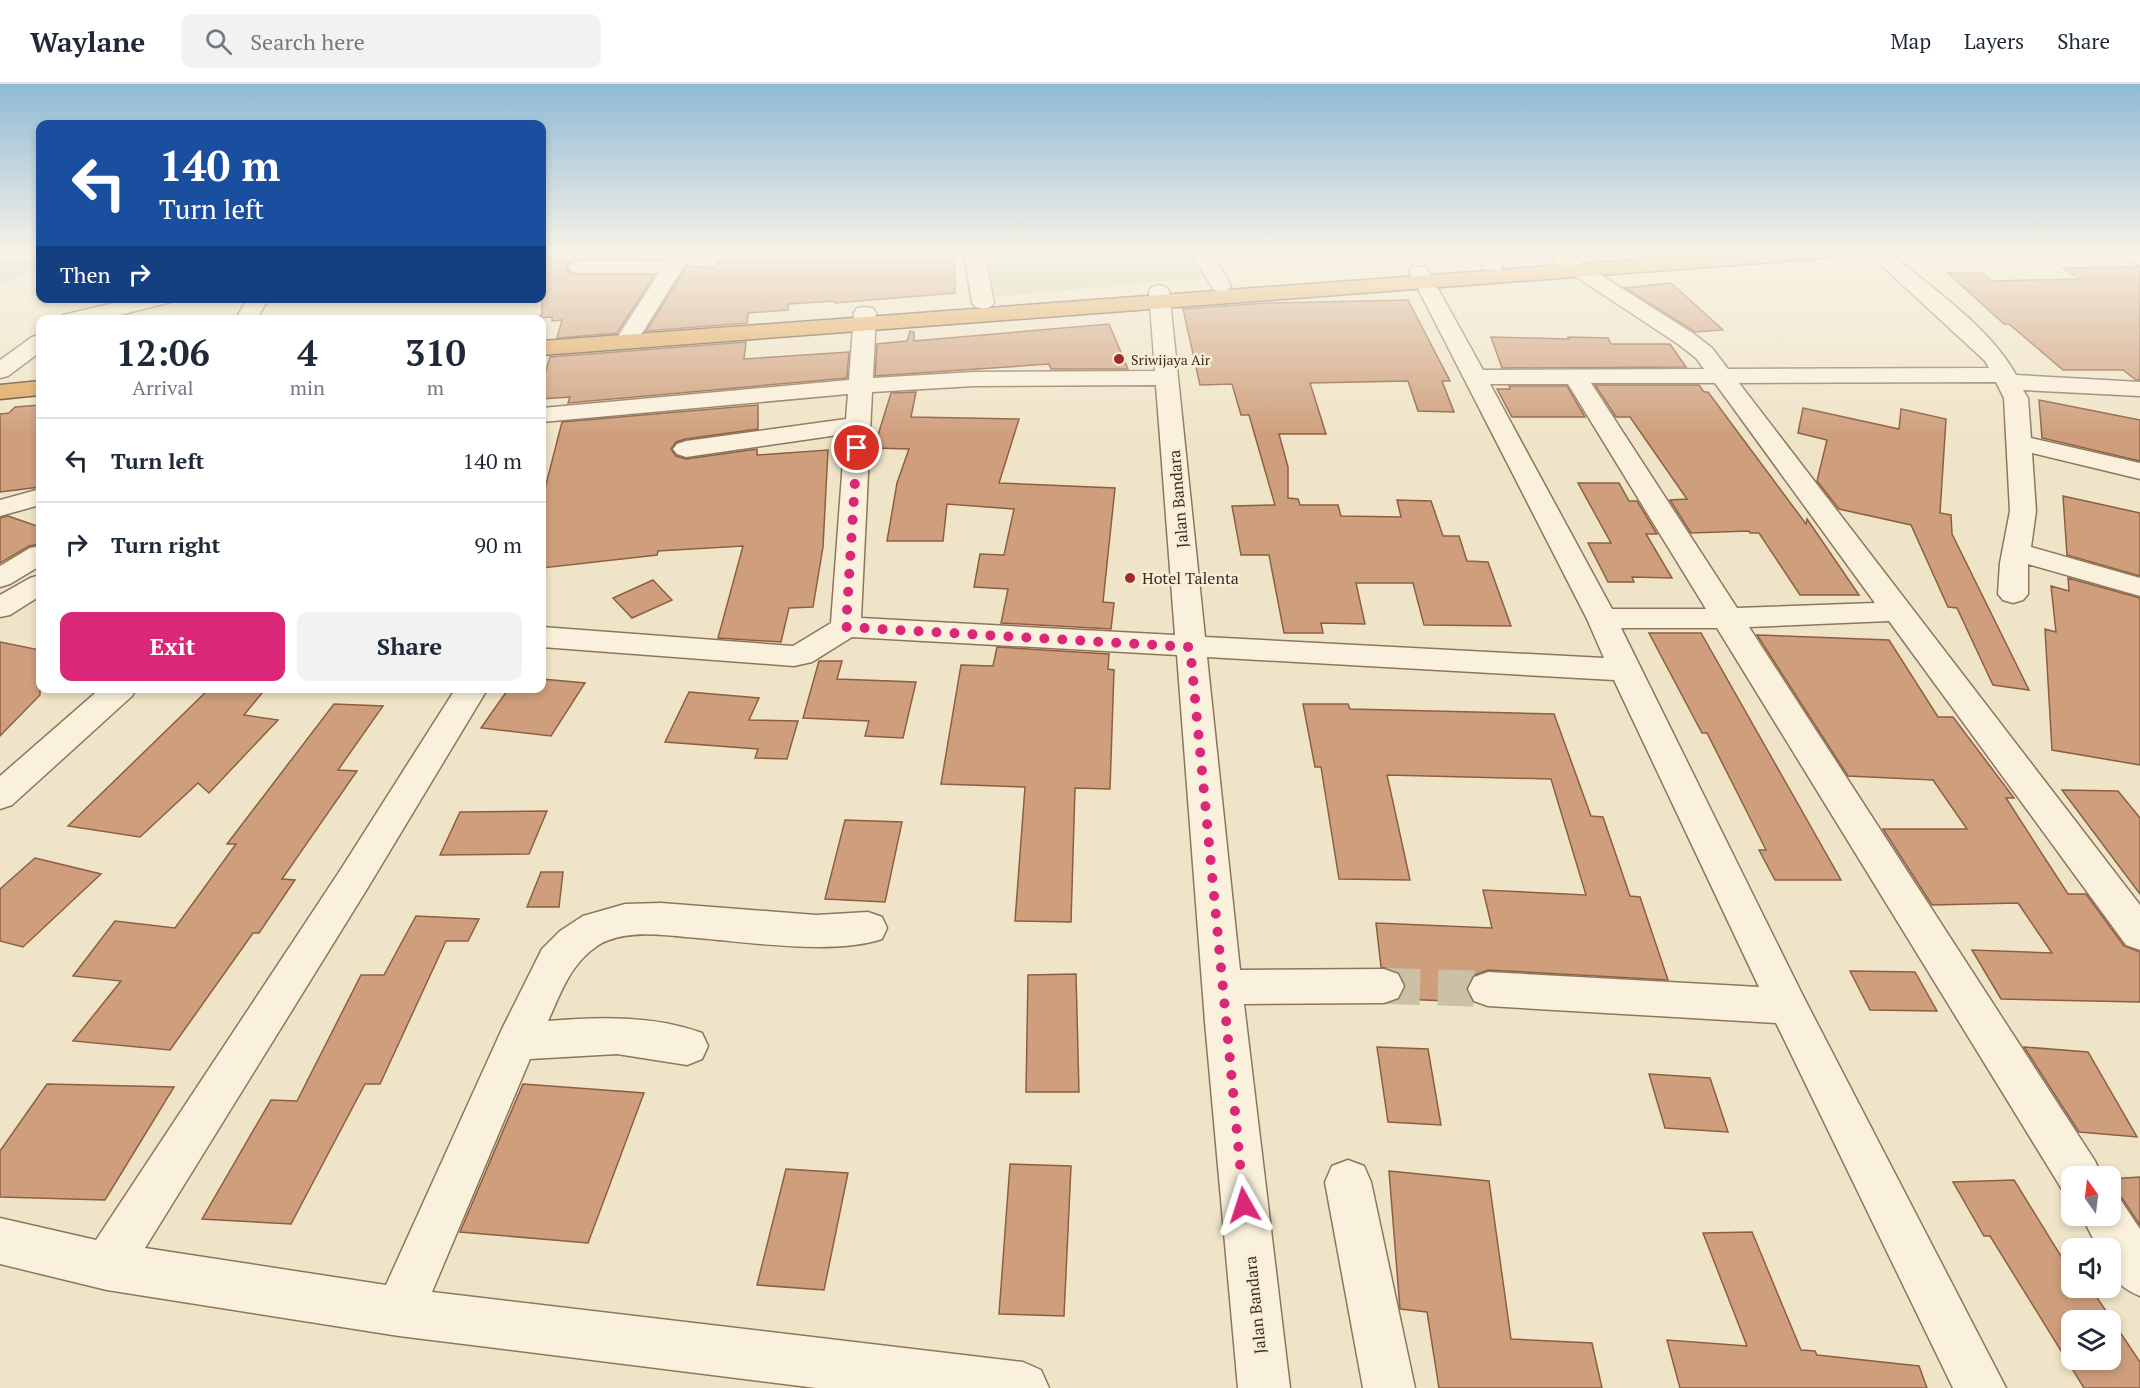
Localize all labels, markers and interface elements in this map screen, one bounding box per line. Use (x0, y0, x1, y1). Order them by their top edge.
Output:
search box (181, 14, 601, 68)
text: Waylane (30, 23, 145, 60)
icon: search (202, 25, 235, 58)
text: Search here (250, 27, 365, 56)
text: Map (1890, 27, 1931, 55)
text: Layers (1964, 27, 2024, 55)
text: Share (2057, 27, 2110, 55)
text: 140 m (159, 137, 280, 193)
icon: left (60, 144, 138, 222)
text: Turn left (159, 191, 264, 227)
icon: right (123, 258, 156, 291)
text: Then (60, 260, 111, 289)
text: 12:06 (116, 329, 210, 376)
text: 4 (297, 329, 318, 376)
text: 310 (405, 329, 466, 376)
place label: Sriwijaya Air (1131, 350, 1211, 369)
marker: Sriwijaya Air (1112, 352, 1126, 366)
text: Arrival (132, 374, 194, 401)
text: min (290, 374, 325, 401)
text: m (427, 374, 444, 401)
pin (831, 422, 882, 473)
icon: arrive (840, 431, 873, 464)
icon: left (60, 444, 93, 477)
text: Turn left (111, 446, 204, 475)
text: 140 m (462, 446, 522, 475)
street label: Jalan Bandara (1163, 449, 1193, 549)
icon: right (60, 528, 93, 561)
text: Turn right (111, 530, 220, 559)
text: 90 m (474, 530, 522, 559)
place label: Hotel Talenta (1142, 567, 1239, 589)
marker: Hotel Talenta (1123, 571, 1137, 585)
button: Exit (60, 612, 285, 681)
button: Share (297, 612, 522, 681)
north arrow (2061, 1166, 2121, 1226)
map controls (2061, 1166, 2121, 1370)
position arrow (1212, 1173, 1276, 1237)
button: sound (2061, 1238, 2121, 1298)
street label: Jalan Bandara (1239, 1255, 1271, 1355)
button: layers (2061, 1310, 2121, 1370)

